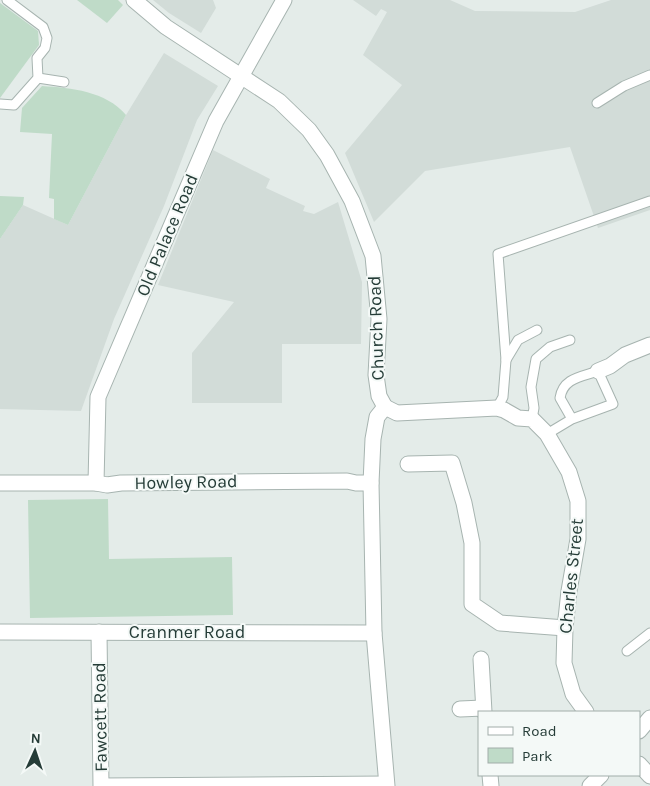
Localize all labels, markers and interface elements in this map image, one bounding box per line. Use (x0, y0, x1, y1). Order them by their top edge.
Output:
street label: Old Palace Road (131, 171, 203, 299)
street label: Church Road (363, 275, 389, 381)
street label: Howley Road (134, 470, 238, 494)
street label: Charles Street (554, 517, 588, 635)
street label: Cranmer Road (129, 621, 245, 643)
street label: Fawcett Road (88, 662, 112, 772)
legend (478, 711, 640, 776)
text: Road (522, 722, 557, 740)
north arrow (10, 726, 60, 776)
text: N (30, 730, 41, 747)
text: Park (522, 747, 552, 765)

